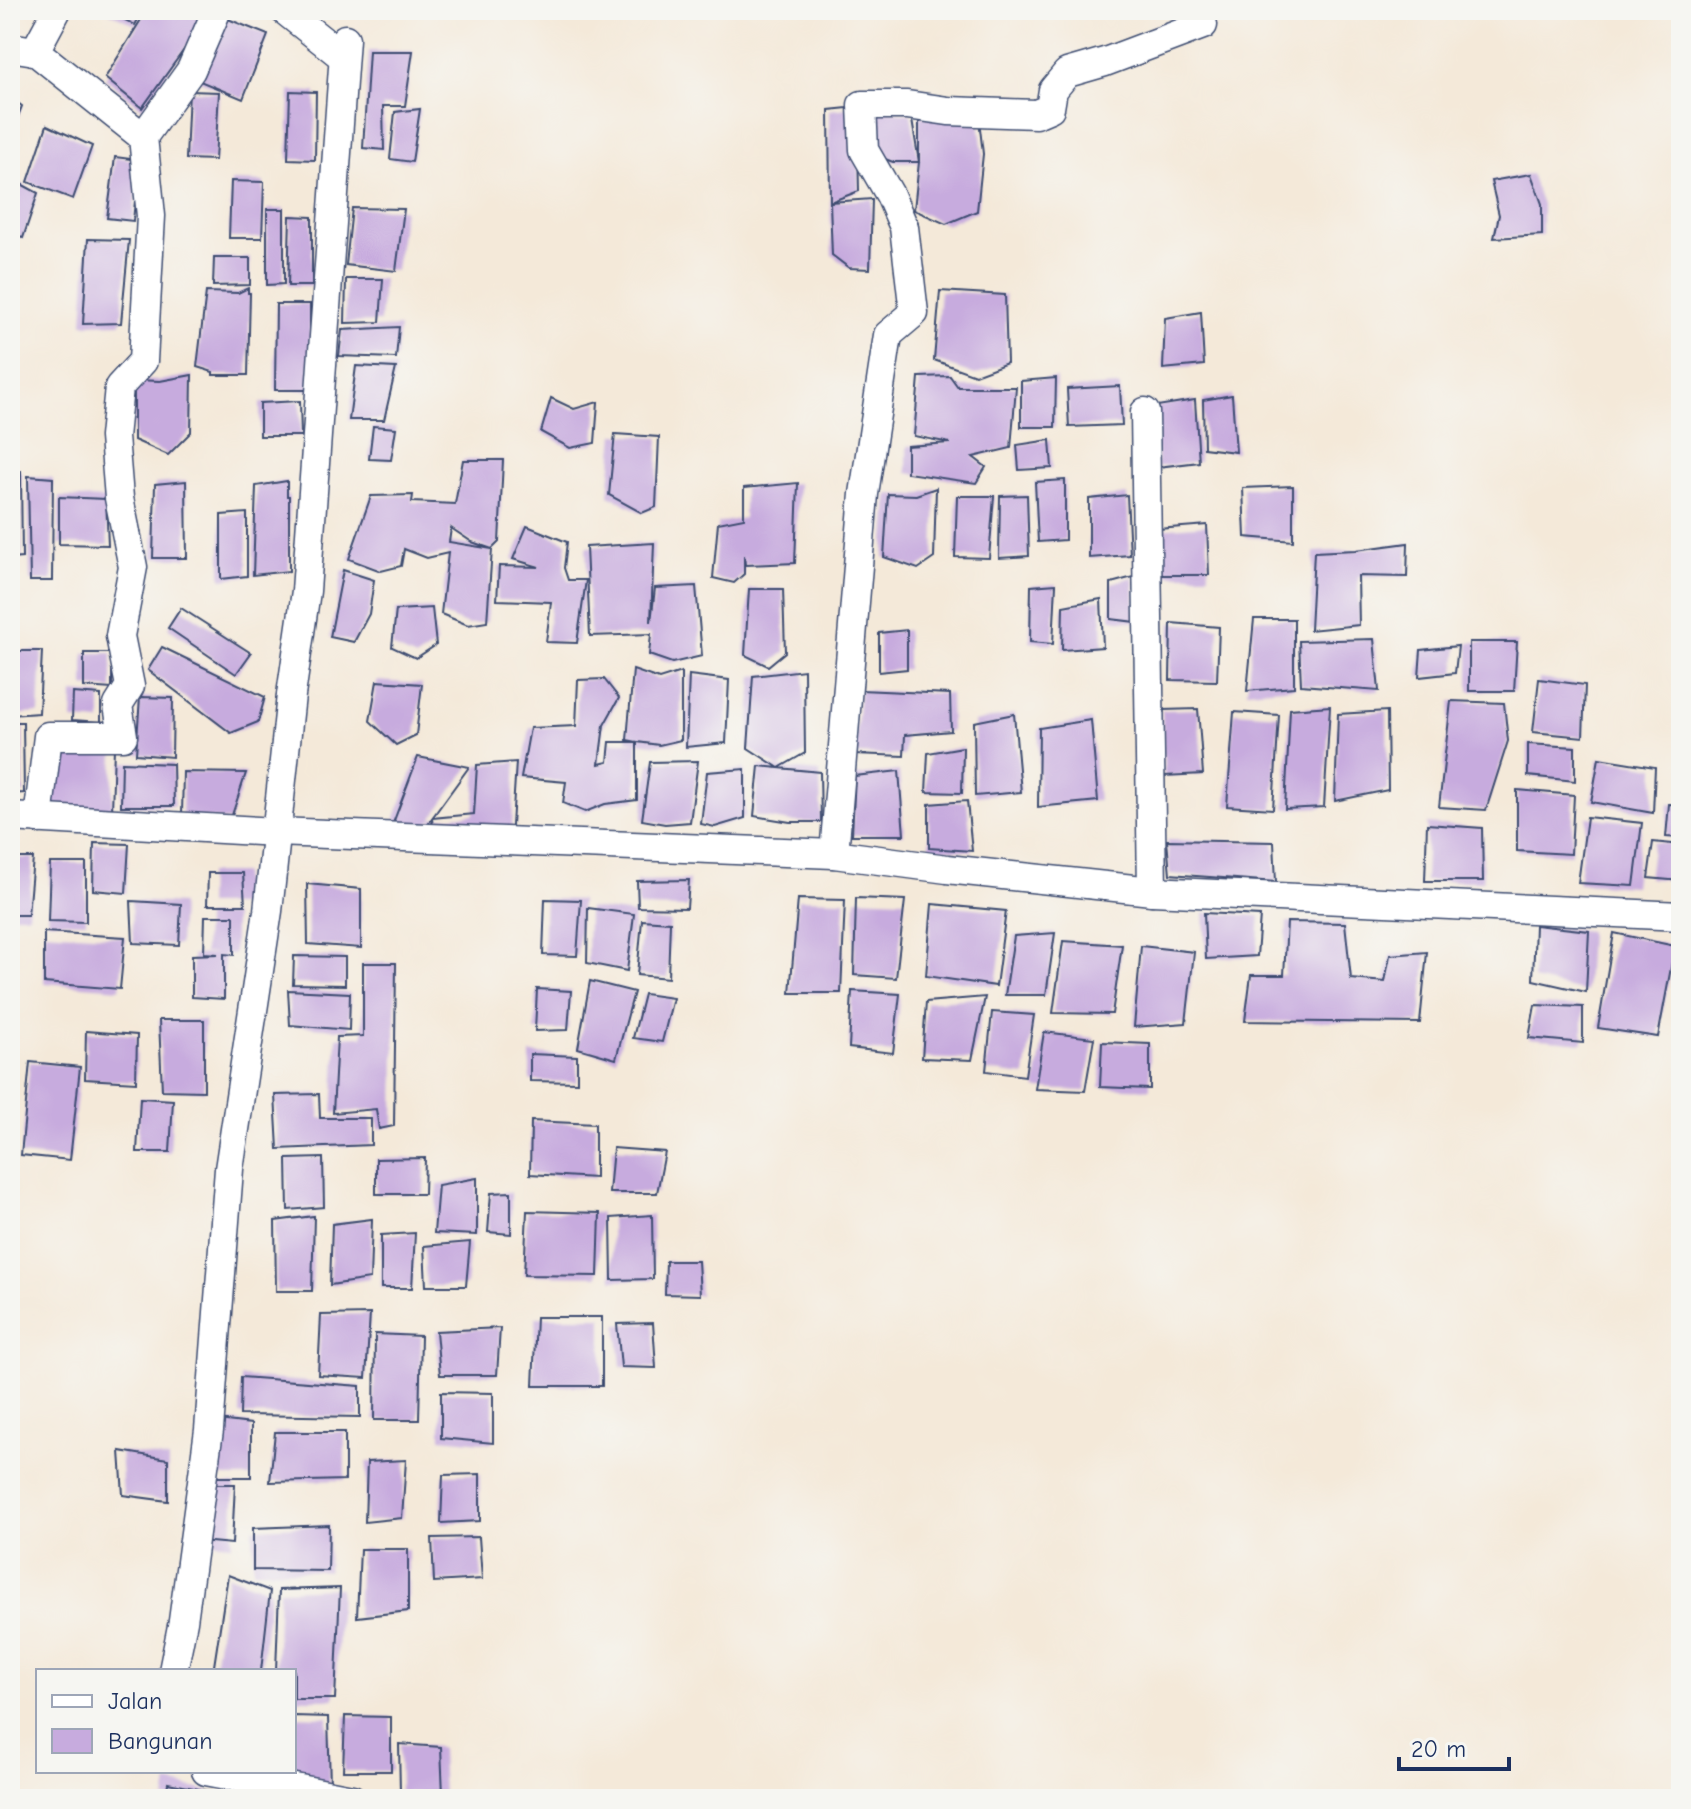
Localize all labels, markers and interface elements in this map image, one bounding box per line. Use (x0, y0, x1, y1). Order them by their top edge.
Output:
legend (36, 1669, 296, 1773)
text: Jalan (108, 1687, 162, 1715)
scale bar (1399, 1721, 1509, 1771)
text: Bangunan (108, 1727, 212, 1755)
text: 20 m (1411, 1735, 1466, 1763)

